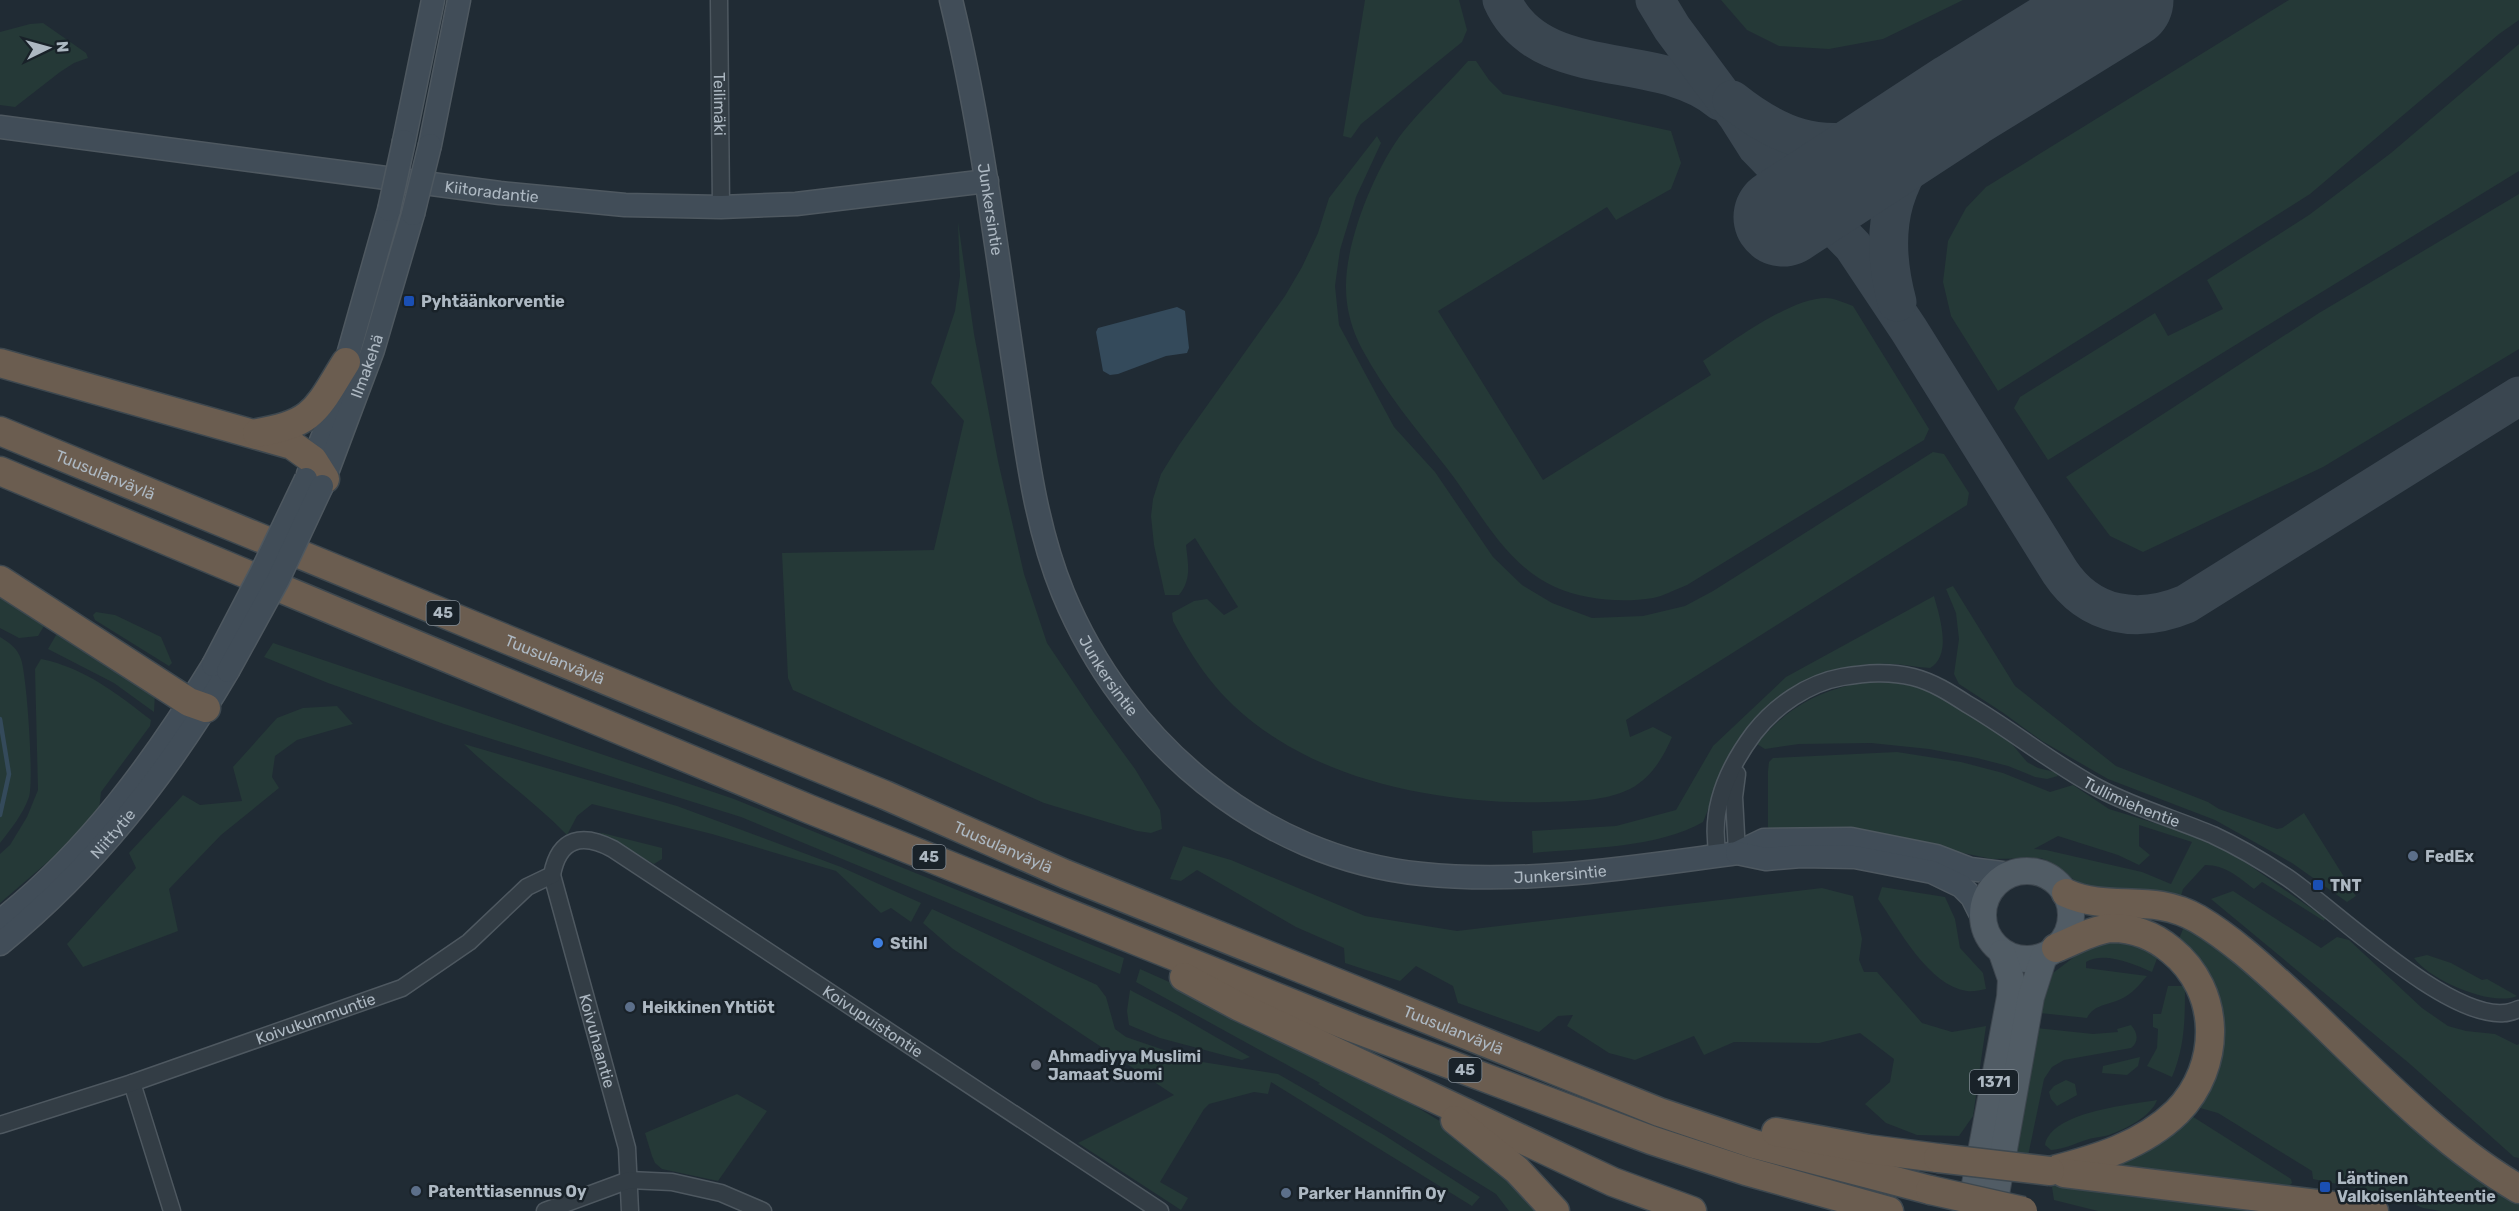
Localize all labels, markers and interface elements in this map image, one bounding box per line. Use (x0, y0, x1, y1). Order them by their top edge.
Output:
north arrow (18, 18, 78, 78)
text: N (52, 40, 72, 53)
street label: Teilimäki (710, 72, 730, 136)
street label: Junkersintie (974, 162, 1007, 257)
street label: Kiitoradantie (444, 176, 540, 206)
place label: Pyhtäänkorventie (421, 292, 565, 311)
marker: Pyhtäänkorventie (402, 294, 416, 308)
street label: Ilmakehä (346, 332, 387, 401)
street label: Tuusulanväylä (53, 445, 158, 503)
road number: 45 (426, 601, 460, 625)
street label: Tuusulanväylä (502, 630, 608, 688)
street label: Junkersintie (1075, 632, 1143, 720)
street label: Tullimiehentie (2080, 772, 2183, 831)
street label: Niittytie (86, 805, 139, 862)
street label: Tuusulanväylä (951, 817, 1056, 877)
road number: 45 (912, 845, 946, 869)
place label: FedEx (2425, 847, 2475, 866)
marker: FedEx (2406, 849, 2420, 863)
street label: Junkersintie (1513, 861, 1607, 887)
place label: TNT (2330, 876, 2362, 895)
marker: TNT (2311, 878, 2325, 892)
place label: Stihl (890, 934, 928, 953)
marker: Stihl (871, 936, 885, 950)
street label: Koivupuistontie (819, 981, 927, 1061)
street label: Koivukummuntie (253, 989, 378, 1048)
street label: Koivuhaantie (576, 992, 620, 1090)
place label: Heikkinen Yhtiöt (642, 998, 775, 1017)
marker: Heikkinen Yhtiöt (623, 1000, 637, 1014)
street label: Tuusulanväylä (1401, 1001, 1506, 1058)
place label: Ahmadiyya Muslimi Jamaat Suomi (1048, 1047, 1201, 1084)
marker: Ahmadiyya Muslimi Jamaat Suomi (1029, 1058, 1043, 1072)
road number: 45 (1448, 1058, 1482, 1082)
road number: 1371 (1970, 1070, 2018, 1094)
place label: Läntinen Valkoisenlähteentie (2337, 1169, 2496, 1206)
marker: Läntinen Valkoisenlähteentie (2318, 1180, 2332, 1194)
place label: Patenttiasennus Oy (428, 1182, 587, 1201)
marker: Patenttiasennus Oy (409, 1184, 423, 1198)
place label: Parker Hannifin Oy (1298, 1184, 1447, 1203)
marker: Parker Hannifin Oy (1279, 1186, 1293, 1200)

